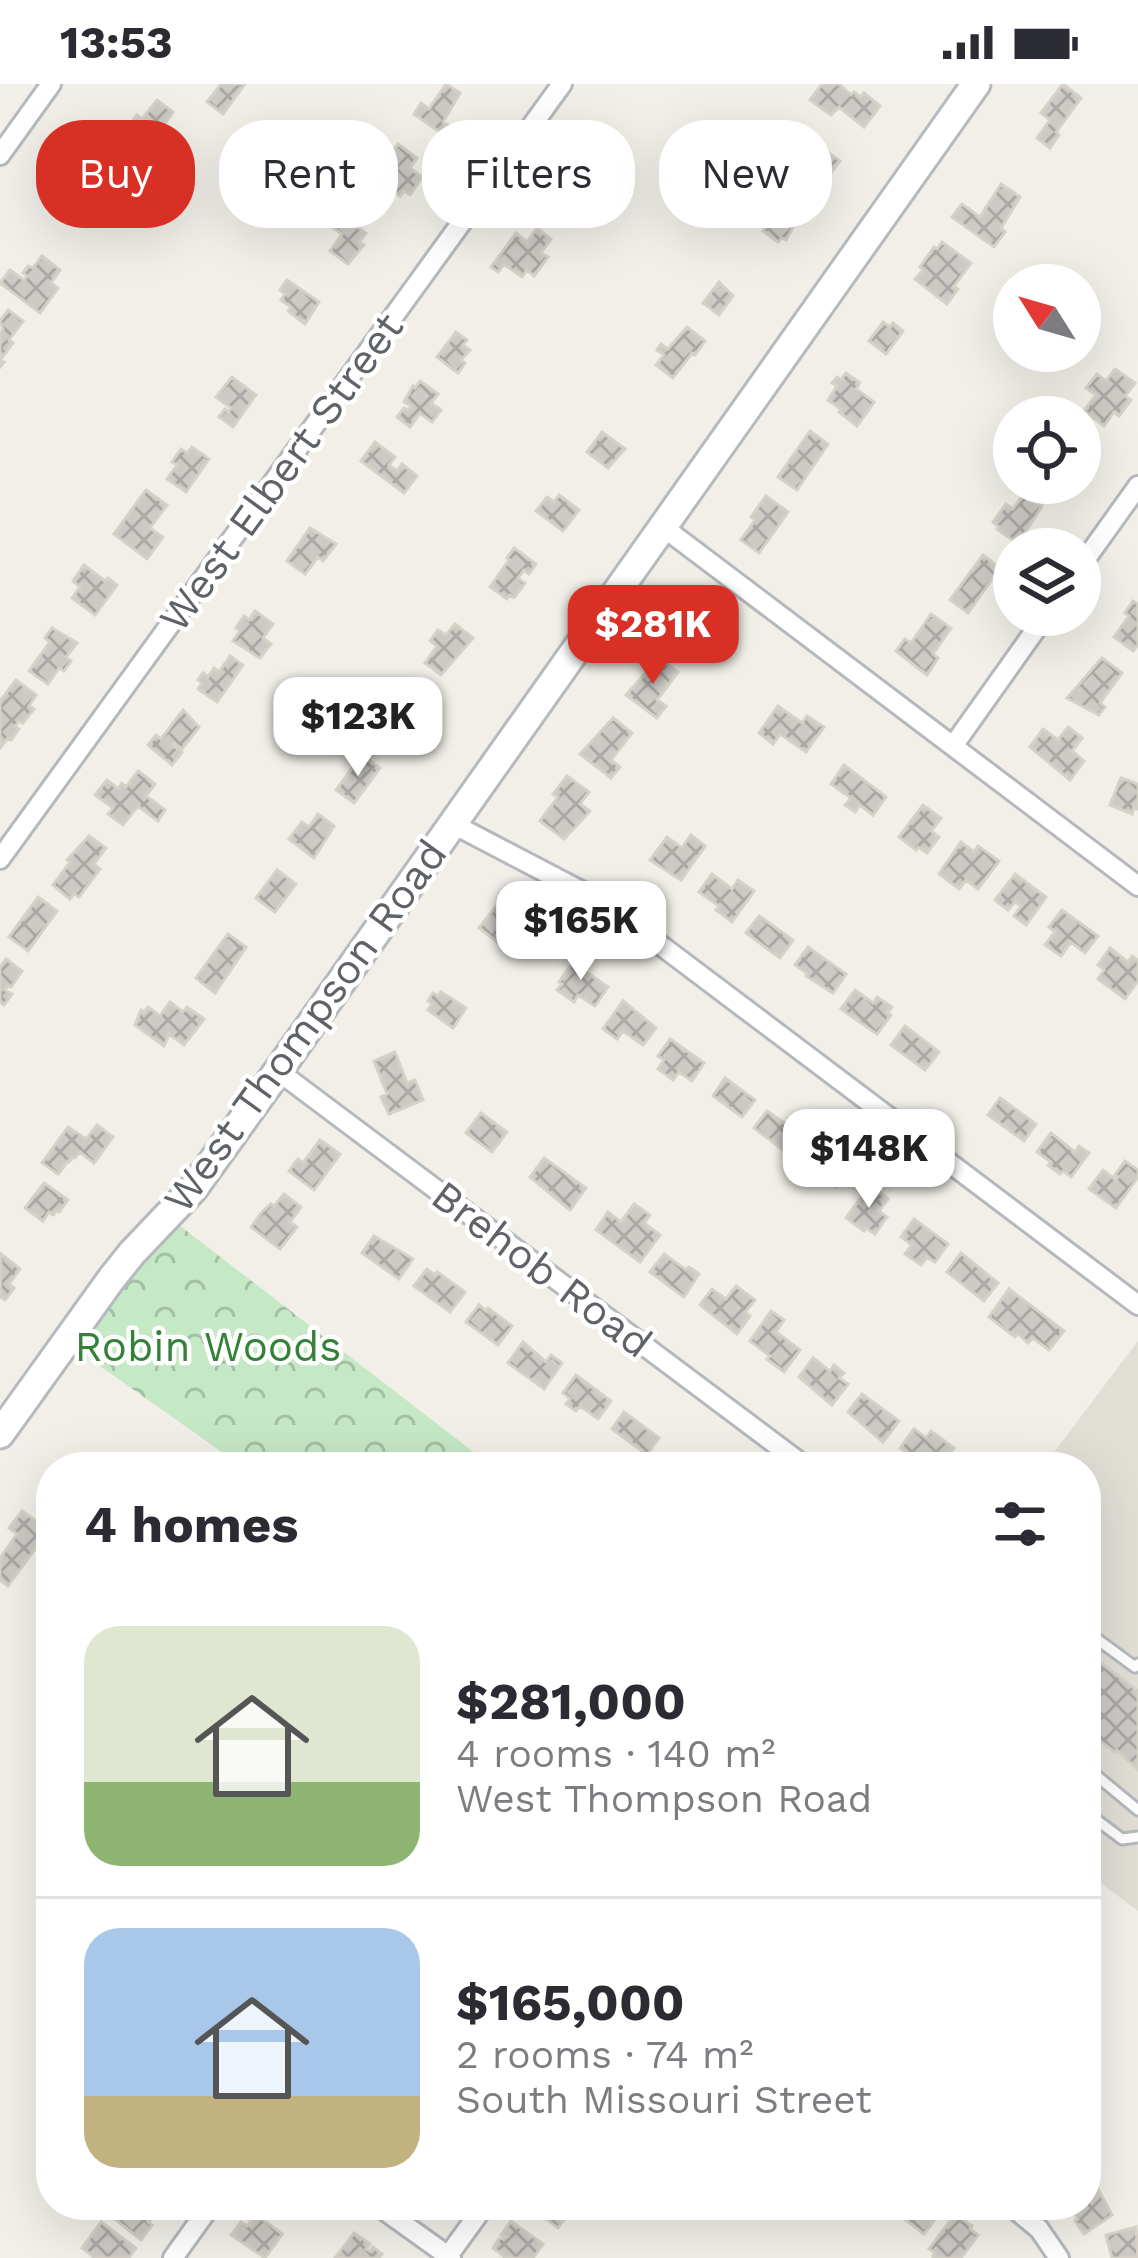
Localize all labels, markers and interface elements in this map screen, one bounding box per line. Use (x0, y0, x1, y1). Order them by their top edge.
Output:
text: 13:53 (60, 16, 173, 69)
chip: Buy (36, 120, 195, 228)
chip: Rent (219, 120, 398, 228)
chip: Filters (422, 120, 635, 228)
chip: New (659, 120, 832, 228)
north arrow (993, 264, 1101, 372)
map controls (993, 264, 1101, 636)
street label: West Elbert Street (149, 303, 413, 641)
button: locate (993, 396, 1101, 504)
button: layers (993, 528, 1101, 636)
pin: $281K (569, 585, 737, 687)
text: $281K (595, 601, 711, 646)
pin: $123K (274, 677, 442, 779)
text: $123K (300, 693, 416, 738)
street label: West Thompson Road (153, 830, 457, 1222)
pin: $165K (497, 881, 665, 983)
text: $165K (523, 897, 639, 942)
pin: $148K (785, 1109, 953, 1211)
text: $148K (810, 1125, 928, 1170)
street label: Brehob Road (422, 1170, 662, 1368)
park label: Robin Woods (74, 1322, 342, 1371)
icon: filters (987, 1491, 1053, 1557)
text: 4 homes (84, 1495, 298, 1554)
text: $281,000 (456, 1672, 686, 1731)
icon: home (180, 1674, 324, 1818)
text: 4 rooms · 140 m² (456, 1731, 776, 1776)
text: West Thompson Road (456, 1776, 872, 1821)
text: $165,000 (456, 1973, 685, 2032)
icon: home (180, 1976, 324, 2120)
text: 2 rooms · 74 m² (456, 2032, 754, 2077)
text: South Missouri Street (456, 2077, 871, 2122)

